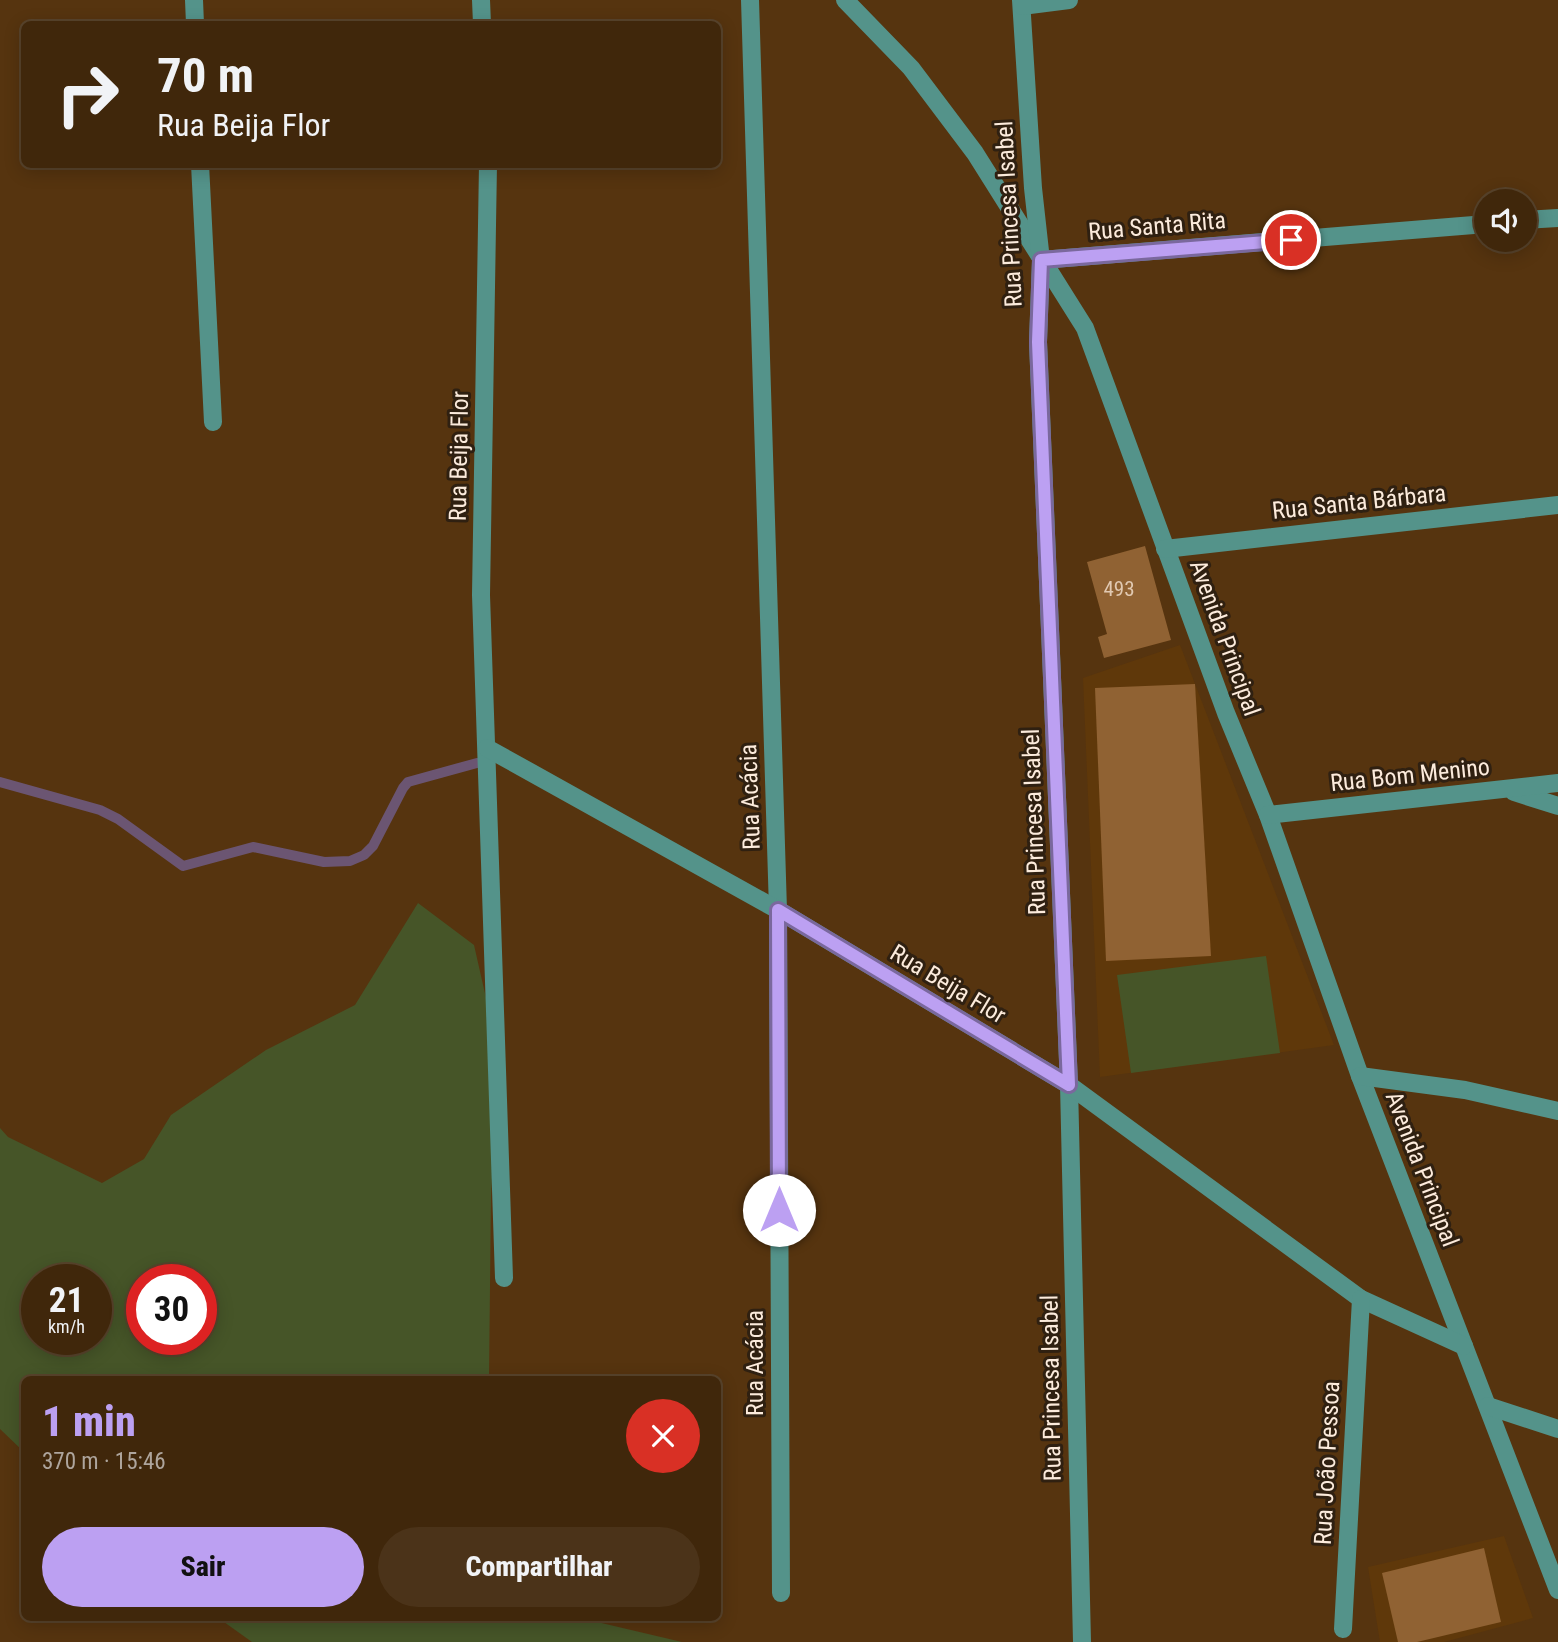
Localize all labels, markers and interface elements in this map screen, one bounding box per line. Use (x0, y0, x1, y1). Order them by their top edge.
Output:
text: 70 m (157, 47, 254, 104)
icon: right (42, 49, 133, 140)
text: Rua Beija Flor (157, 106, 330, 144)
street label: Rua Princesa Isabel (990, 120, 1028, 308)
map controls (1474, 189, 1537, 252)
button: sound (1474, 189, 1537, 252)
street label: Rua Santa Rita (1087, 206, 1227, 246)
pin (1261, 210, 1321, 270)
icon: arrive (1272, 221, 1310, 259)
street label: Rua Beija Flor (444, 391, 474, 521)
street label: Rua Santa Bárbara (1271, 479, 1447, 525)
street label: Avenida Principal (1184, 556, 1266, 720)
house number: 493 (1103, 577, 1135, 601)
street label: Rua Princesa Isabel (1017, 728, 1051, 916)
street label: Rua Acácia (734, 744, 766, 850)
street label: Rua Bom Menino (1329, 753, 1491, 797)
street label: Rua Beija Flor (885, 939, 1011, 1029)
street label: Avenida Principal (1380, 1088, 1464, 1250)
position arrow (742, 1173, 816, 1247)
speed limit sign: 30 (126, 1264, 217, 1355)
text: 21 (49, 1280, 84, 1321)
street label: Rua Princesa Isabel (1035, 1295, 1067, 1481)
street label: Rua Acácia (741, 1310, 769, 1416)
text: km/h (48, 1316, 85, 1337)
street label: Rua João Pessoa (1309, 1380, 1345, 1546)
text: 1 min (42, 1397, 136, 1446)
button: close (626, 1399, 700, 1473)
text: 370 m · 15:46 (42, 1448, 166, 1475)
button: Sair (42, 1527, 364, 1607)
button: Compartilhar (378, 1527, 700, 1607)

